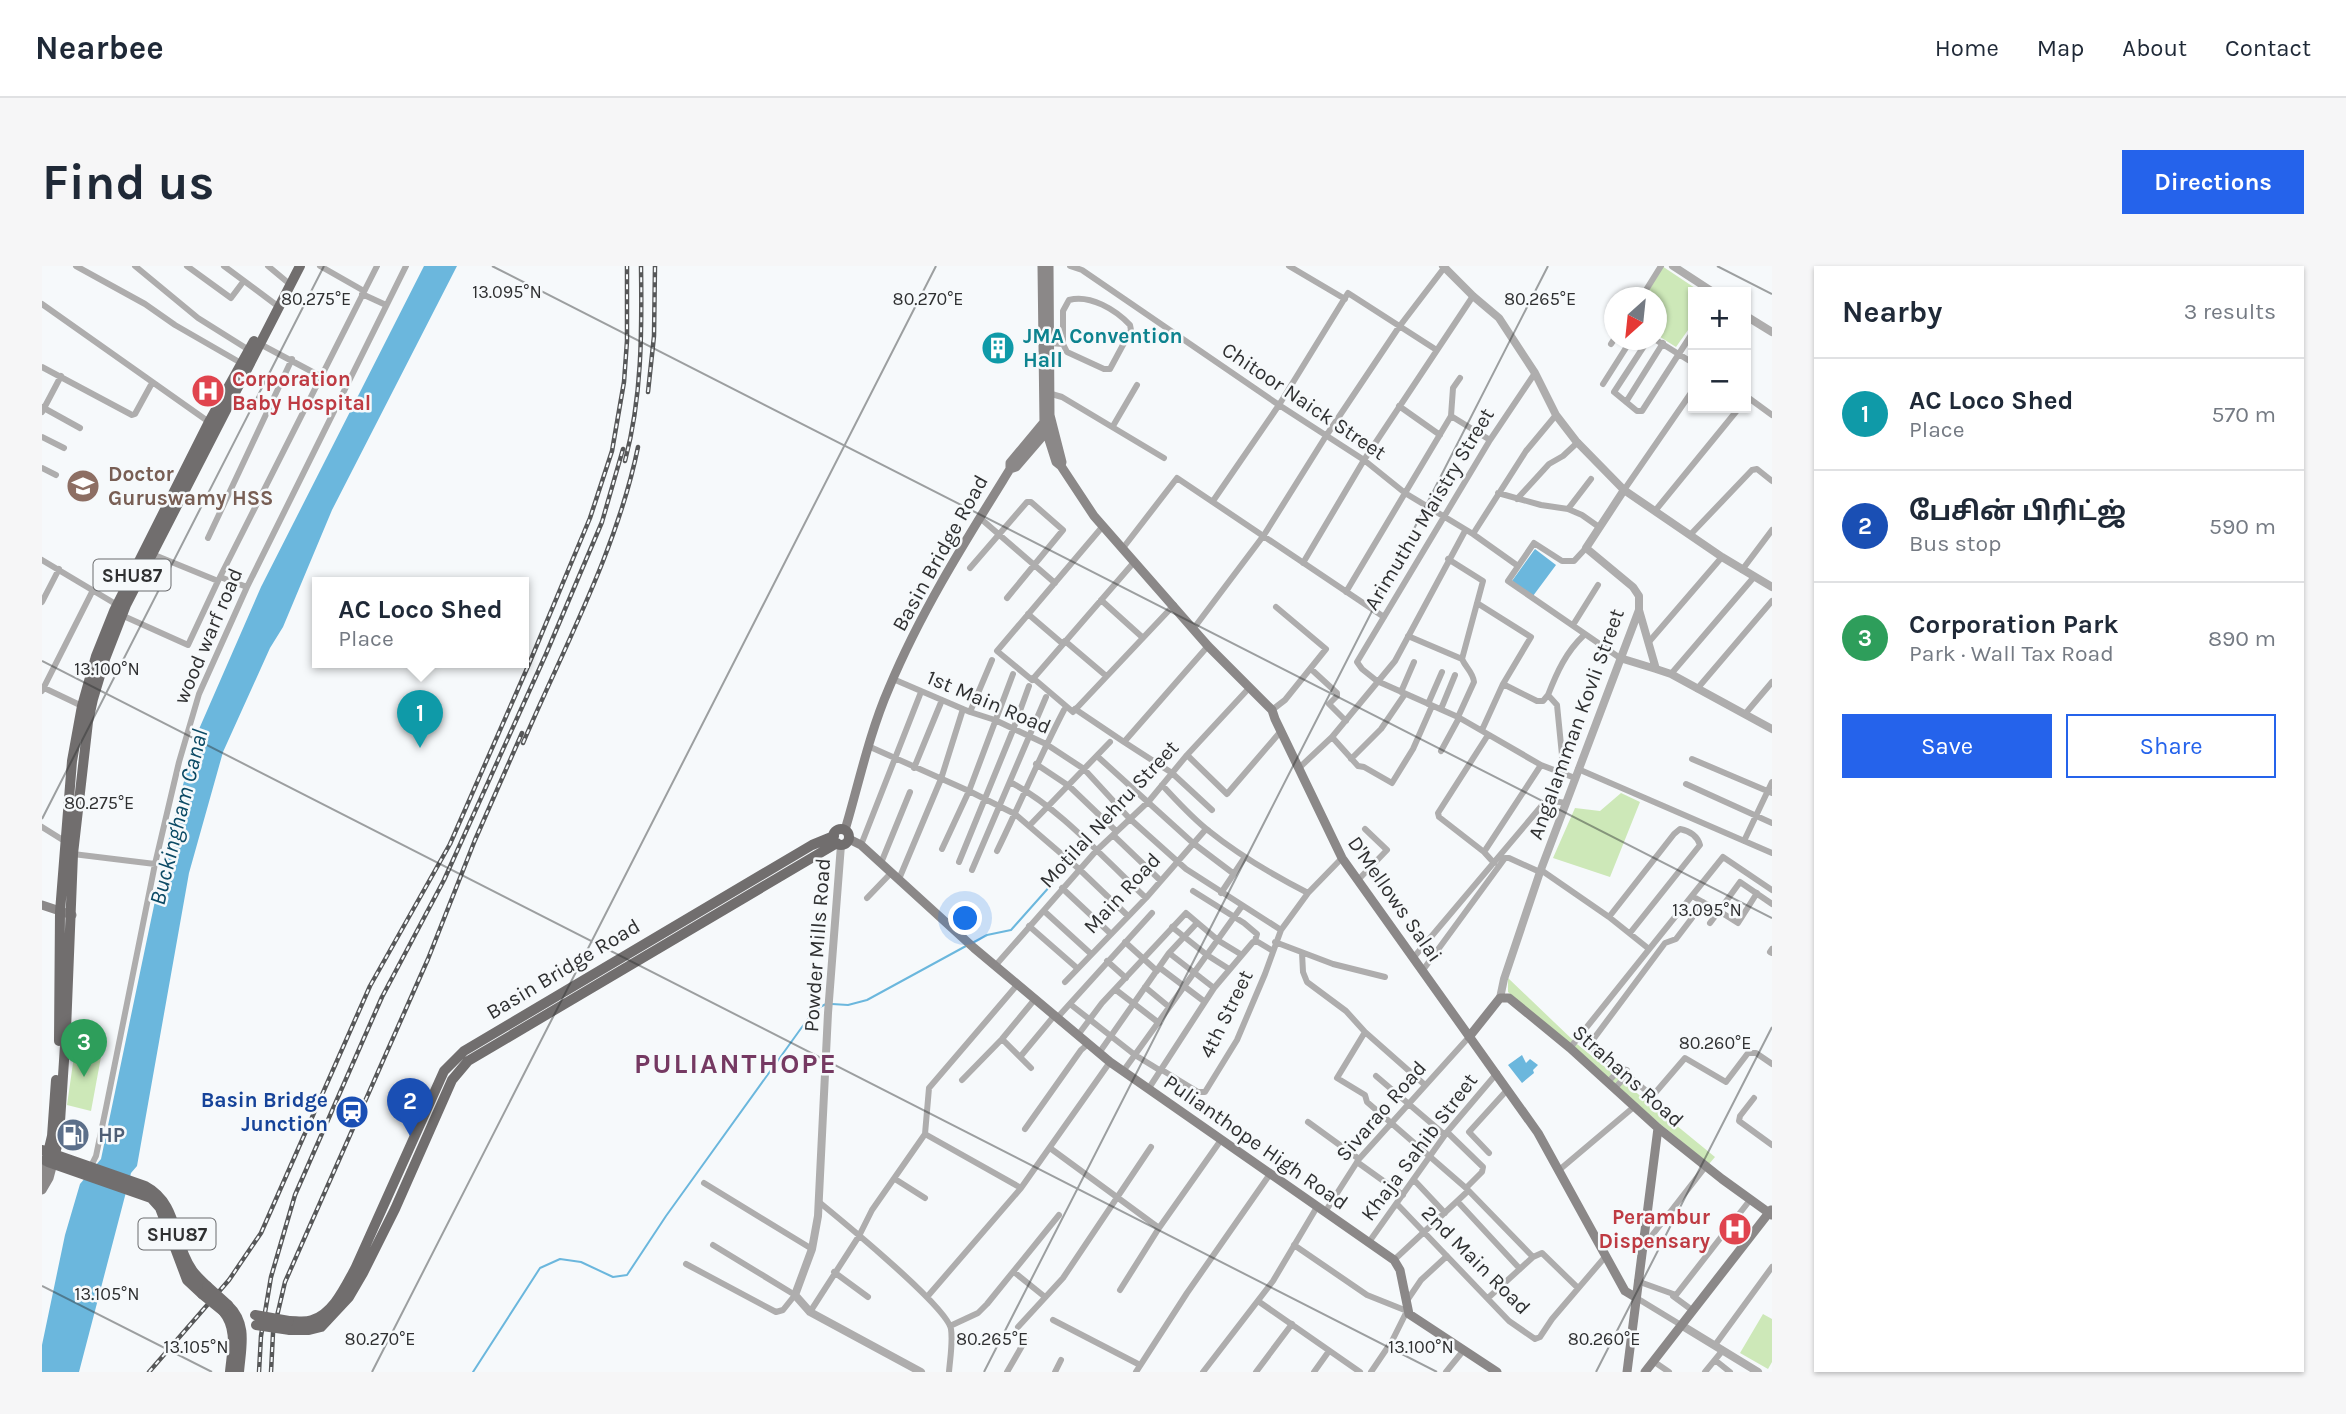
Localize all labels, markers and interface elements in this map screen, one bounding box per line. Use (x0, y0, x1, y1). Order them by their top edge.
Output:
text: Nearbee (35, 29, 164, 67)
text: Home (1935, 34, 1999, 62)
text: Map (2037, 34, 2084, 62)
text: About (2122, 34, 2187, 62)
text: Contact (2225, 34, 2311, 62)
button: Directions (2122, 150, 2304, 214)
text: Find us (42, 154, 214, 211)
text: 13.095°N (472, 281, 542, 303)
north arrow (1604, 287, 1667, 350)
map controls (1688, 287, 1751, 413)
button: + (1688, 287, 1751, 350)
text: 80.275°E (281, 288, 351, 310)
text: 80.270°E (893, 288, 963, 310)
text: 80.265°E (1504, 288, 1576, 310)
text: Nearby (1842, 294, 1942, 330)
text: 3 results (2184, 298, 2276, 325)
place label: JMA Convention Hall (1023, 324, 1183, 372)
building icon: JMA Convention Hall (979, 329, 1017, 367)
street label: Chitoor Naick Street (1217, 337, 1391, 465)
button: − (1688, 350, 1751, 413)
place label: Corporation Baby Hospital (232, 367, 371, 415)
hospital icon: Corporation Baby Hospital (189, 372, 227, 410)
text: AC Loco Shed (1909, 385, 2073, 416)
text: 1 (1861, 401, 1869, 428)
text: 570 m (2212, 401, 2276, 428)
street label: Arimuthu Maistry Street (1359, 404, 1499, 614)
text: Place (1909, 416, 1965, 443)
place label: Doctor Guruswamy HSS (108, 462, 273, 510)
school or university icon: Doctor Guruswamy HSS (64, 467, 102, 505)
street label: Basin Bridge Road (887, 471, 993, 635)
text: பேசின் பிரிட்ஜ் (1909, 496, 2126, 527)
text: 2 (1858, 513, 1872, 540)
text: 590 m (2209, 513, 2276, 540)
text: Bus stop (1909, 530, 2002, 557)
road number: SHU87 (94, 560, 170, 590)
street label: wood warf road (169, 564, 247, 708)
popup (312, 577, 529, 668)
text: AC Loco Shed (338, 594, 503, 625)
street label: Angalamman Kovli Street (1523, 605, 1629, 843)
text: Corporation Park (1909, 609, 2119, 640)
text: Place (338, 625, 394, 652)
text: 3 (1858, 625, 1872, 652)
text: 890 m (2208, 625, 2276, 652)
text: Park · Wall Tax Road (1909, 640, 2114, 667)
text: 13.100°N (74, 658, 140, 680)
street label: 1st Main Road (923, 665, 1055, 739)
pin: 1 (397, 690, 443, 748)
button: Save (1842, 714, 2052, 778)
button: Share (2066, 714, 2276, 778)
water label: Buckingham Canal (144, 726, 213, 908)
street label: Motilal Nehru Street (1035, 735, 1183, 893)
text: 80.275°E (64, 792, 134, 814)
street label: D'Mellows Salai (1343, 832, 1447, 966)
street label: Main Road (1079, 848, 1165, 938)
street label: Powder Mills Road (799, 857, 835, 1033)
text: 13.095°N (1672, 899, 1742, 921)
your location (948, 901, 982, 935)
street label: Basin Bridge Road (482, 914, 644, 1024)
street label: 4th Street (1194, 966, 1258, 1062)
pin: 3 (61, 1019, 107, 1077)
street label: Strahans Road (1568, 1020, 1688, 1132)
text: 80.260°E (1679, 1032, 1751, 1054)
district label: PULIANTHOPE (634, 1047, 838, 1080)
street label: Sivarao Road (1331, 1056, 1431, 1166)
street label: Khaja Sahib Street (1356, 1068, 1482, 1225)
street label: Pulianthope High Road (1159, 1069, 1353, 1215)
pin: 2 (387, 1078, 433, 1136)
place label: Basin Bridge Junction (201, 1088, 328, 1136)
station icon: Basin Bridge Junction (333, 1093, 371, 1131)
fuel station icon: HP (54, 1116, 92, 1154)
place label: HP (98, 1123, 125, 1147)
street label: 2nd Main Road (1417, 1201, 1535, 1319)
place label: Perambur Dispensary (1598, 1205, 1711, 1253)
hospital icon: Perambur Dispensary (1716, 1210, 1754, 1248)
road number: SHU87 (138, 1218, 216, 1250)
text: 13.105°N (74, 1283, 140, 1305)
text: 80.270°E (345, 1328, 415, 1350)
text: 80.265°E (956, 1328, 1028, 1350)
text: 80.260°E (1568, 1328, 1640, 1350)
text: 13.105°N (163, 1336, 229, 1358)
text: 13.100°N (1388, 1336, 1454, 1358)

